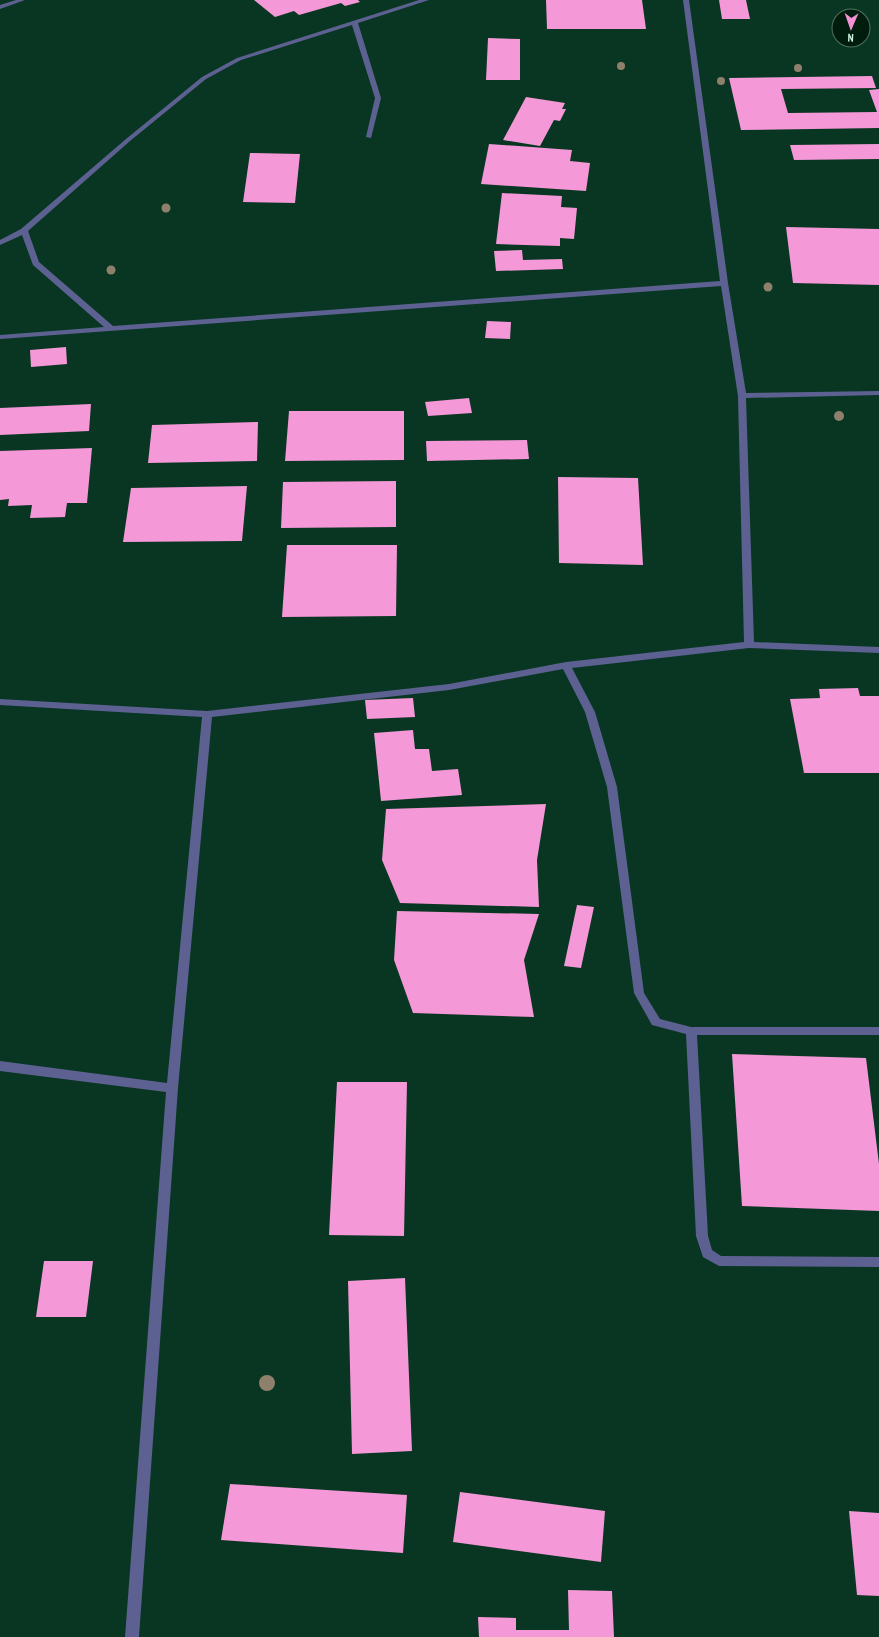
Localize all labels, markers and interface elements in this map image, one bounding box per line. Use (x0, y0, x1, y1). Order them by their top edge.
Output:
north arrow (831, 8, 871, 48)
text: N (847, 31, 854, 45)

